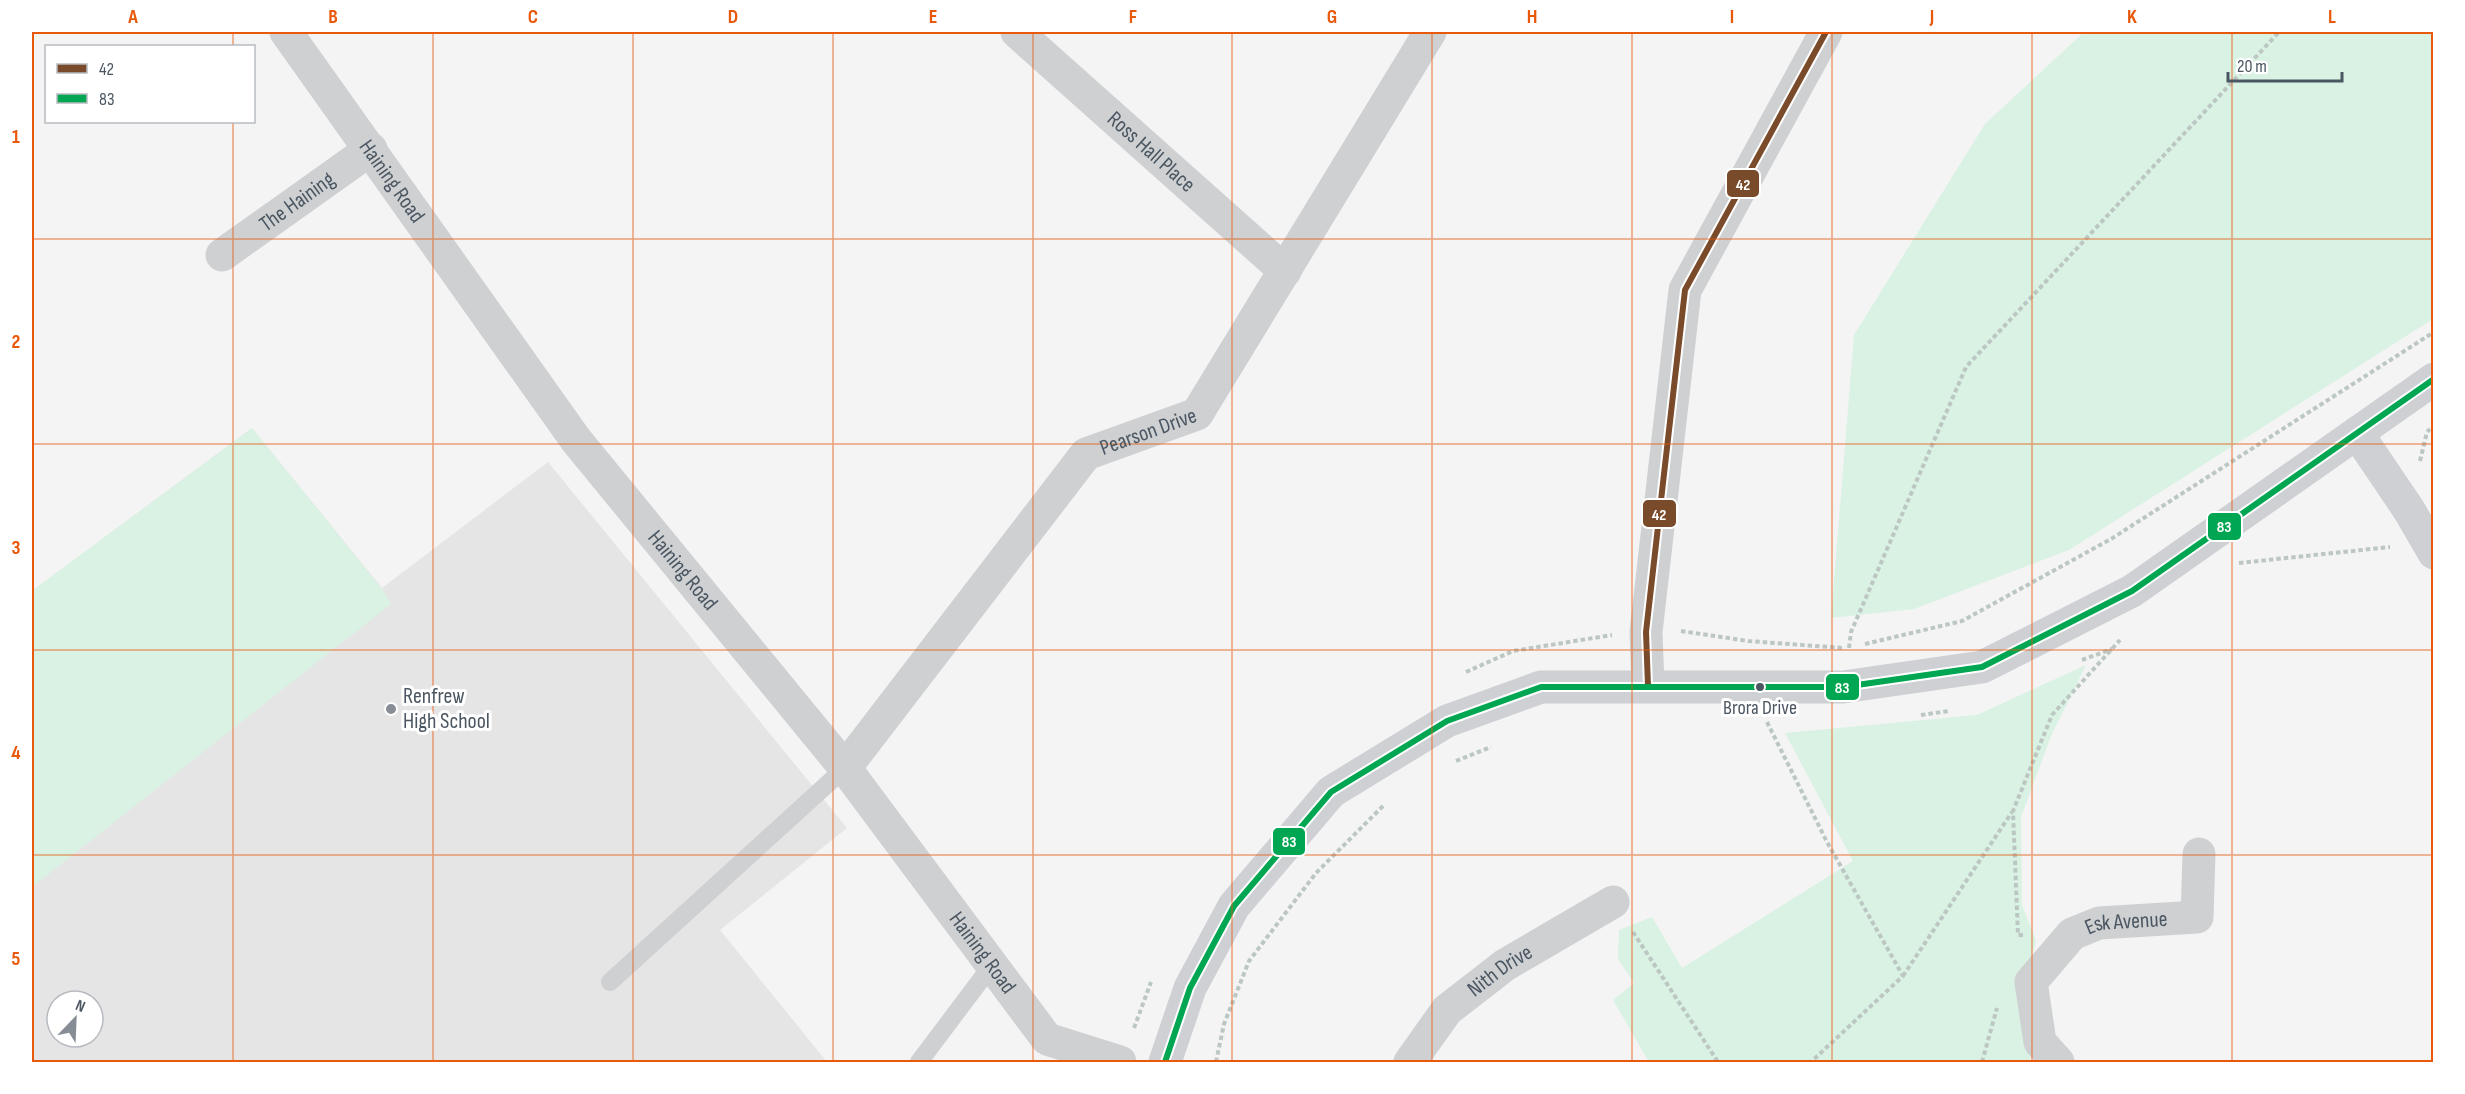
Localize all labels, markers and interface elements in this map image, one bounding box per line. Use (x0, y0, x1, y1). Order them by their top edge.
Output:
text: A (127, 5, 138, 29)
text: B (328, 5, 338, 29)
text: C (528, 5, 538, 29)
text: D (728, 5, 738, 29)
text: E (929, 5, 937, 29)
text: F (1129, 5, 1137, 29)
text: G (1327, 5, 1337, 29)
text: H (1527, 5, 1537, 29)
text: I (1730, 5, 1734, 29)
text: J (1929, 5, 1934, 29)
text: K (2127, 5, 2137, 29)
text: L (2328, 5, 2336, 29)
legend (45, 45, 255, 123)
scale bar (2228, 45, 2342, 83)
text: 20 m (2237, 56, 2267, 77)
text: 42 (99, 59, 114, 80)
text: 83 (99, 89, 114, 110)
street label: Ross Hall Place (1102, 105, 1201, 198)
text: 1 (12, 125, 20, 149)
street label: Haining Road (353, 134, 431, 228)
street label: The Haining (254, 166, 340, 238)
line badge: 42 (1726, 169, 1760, 198)
text: 42 (1736, 176, 1750, 195)
text: 2 (12, 330, 20, 354)
street label: Pearson Drive (1096, 402, 1200, 461)
line badge: 42 (1642, 499, 1677, 528)
text: 42 (1652, 506, 1666, 525)
line badge: 83 (2207, 512, 2242, 541)
text: 83 (2217, 518, 2231, 537)
street label: Haining Road (642, 525, 724, 616)
text: 3 (12, 536, 21, 560)
line badge: 83 (1825, 673, 1860, 701)
text: 83 (1835, 679, 1849, 698)
marker: Brora Drive (1754, 681, 1766, 693)
place label: Renfrew High School (403, 683, 490, 735)
place label: Brora Drive (1723, 696, 1797, 720)
marker: Renfrew High School (384, 702, 398, 716)
text: 4 (11, 741, 21, 765)
line badge: 83 (1272, 827, 1306, 856)
text: 83 (1282, 833, 1296, 852)
street label: Esk Avenue (2081, 905, 2168, 941)
street label: Haining Road (943, 906, 1022, 999)
street label: Nith Drive (1462, 938, 1537, 1003)
text: 5 (12, 947, 21, 971)
north arrow (45, 989, 105, 1049)
text: N (73, 996, 88, 1017)

